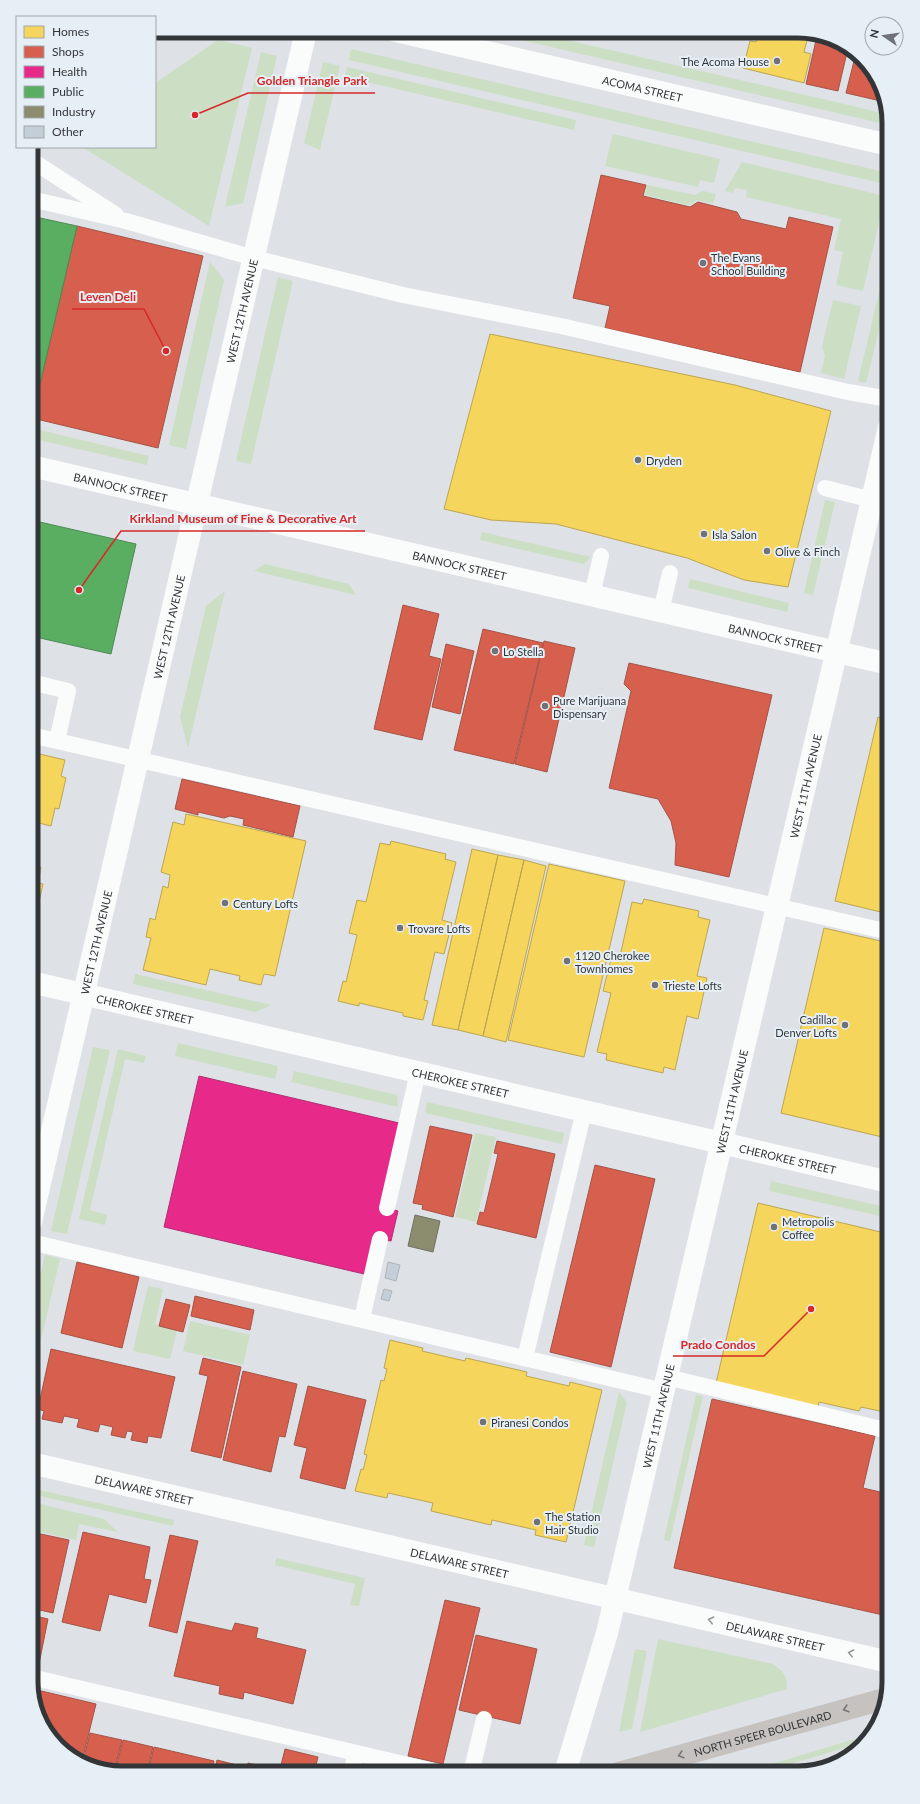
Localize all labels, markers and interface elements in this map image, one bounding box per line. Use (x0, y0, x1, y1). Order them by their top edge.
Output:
legend (16, 16, 156, 148)
north arrow (864, 16, 904, 56)
text: Homes (52, 24, 89, 39)
text: N (866, 28, 881, 39)
text: Shops (52, 44, 84, 59)
place label: The Acoma House (681, 55, 769, 68)
marker: The Acoma House (772, 56, 782, 66)
text: Health (52, 64, 87, 79)
callout: Golden Triangle Park (248, 69, 375, 93)
street label: ACOMA STREET (601, 72, 684, 104)
text: Golden Triangle Park (257, 73, 368, 88)
text: Public (52, 84, 84, 99)
text: Industry (52, 104, 96, 119)
text: Other (52, 124, 84, 139)
place label: The Evans School Building (711, 251, 786, 277)
street label: WEST 12TH AVENUE (223, 258, 260, 364)
marker: The Evans School Building (698, 258, 708, 268)
callout: Leven Deli (72, 285, 144, 309)
text: Leven Deli (80, 289, 136, 304)
place label: Dryden (646, 454, 682, 467)
marker: Dryden (633, 455, 643, 465)
street label: BANNOCK STREET (72, 470, 169, 504)
callout: Kirkland Museum of Fine & Decorative Art (121, 507, 365, 531)
text: Kirkland Museum of Fine & Decorative Art (130, 511, 357, 526)
place label: Isla Salon (712, 528, 757, 541)
marker: Isla Salon (699, 529, 709, 539)
place label: Olive & Finch (775, 545, 840, 558)
marker: Olive & Finch (762, 546, 772, 556)
street label: BANNOCK STREET (411, 548, 509, 582)
street label: WEST 12TH AVENUE (150, 573, 187, 680)
street label: BANNOCK STREET (727, 621, 824, 655)
place label: Lo Stella (503, 645, 543, 658)
marker: Lo Stella (490, 646, 500, 656)
place label: Pure Marijuana Dispensary (553, 694, 626, 720)
marker: Pure Marijuana Dispensary (540, 701, 550, 711)
street label: WEST 11TH AVENUE (787, 733, 823, 839)
street label: WEST 12TH AVENUE (77, 889, 114, 996)
place label: Century Lofts (233, 897, 298, 910)
marker: Century Lofts (220, 898, 230, 908)
place label: Trovare Lofts (408, 922, 470, 935)
marker: Trovare Lofts (395, 923, 405, 933)
place label: 1120 Cherokee Townhomes (575, 949, 650, 975)
marker: 1120 Cherokee Townhomes (562, 956, 572, 966)
place label: Trieste Lofts (663, 979, 722, 992)
marker: Trieste Lofts (650, 980, 660, 990)
street label: CHEROKEE STREET (95, 991, 195, 1026)
place label: Cadillac Denver Lofts (775, 1013, 837, 1039)
marker: Cadillac Denver Lofts (840, 1020, 850, 1030)
street label: WEST 11TH AVENUE (713, 1048, 750, 1155)
street label: CHEROKEE STREET (411, 1065, 511, 1100)
street label: CHEROKEE STREET (738, 1141, 838, 1176)
place label: Metropolis Coffee (782, 1215, 834, 1241)
marker: Metropolis Coffee (769, 1222, 779, 1232)
callout: Prado Condos (673, 1332, 764, 1356)
text: Prado Condos (681, 1337, 755, 1352)
street label: WEST 11TH AVENUE (639, 1363, 676, 1469)
place label: Piranesi Condos (491, 1416, 569, 1429)
marker: Piranesi Condos (478, 1417, 488, 1427)
street label: DELAWARE STREET (94, 1472, 195, 1507)
place label: The Station Hair Studio (545, 1510, 600, 1536)
marker: The Station Hair Studio (532, 1517, 542, 1527)
street label: DELAWARE STREET (409, 1545, 510, 1580)
one-way arrow (708, 1617, 714, 1625)
street label: DELAWARE STREET (725, 1618, 826, 1653)
one-way arrow (848, 1650, 854, 1658)
one-way arrow (843, 1704, 850, 1713)
street label: NORTH SPEER BOULEVARD (692, 1707, 833, 1758)
one-way arrow (677, 1750, 684, 1759)

